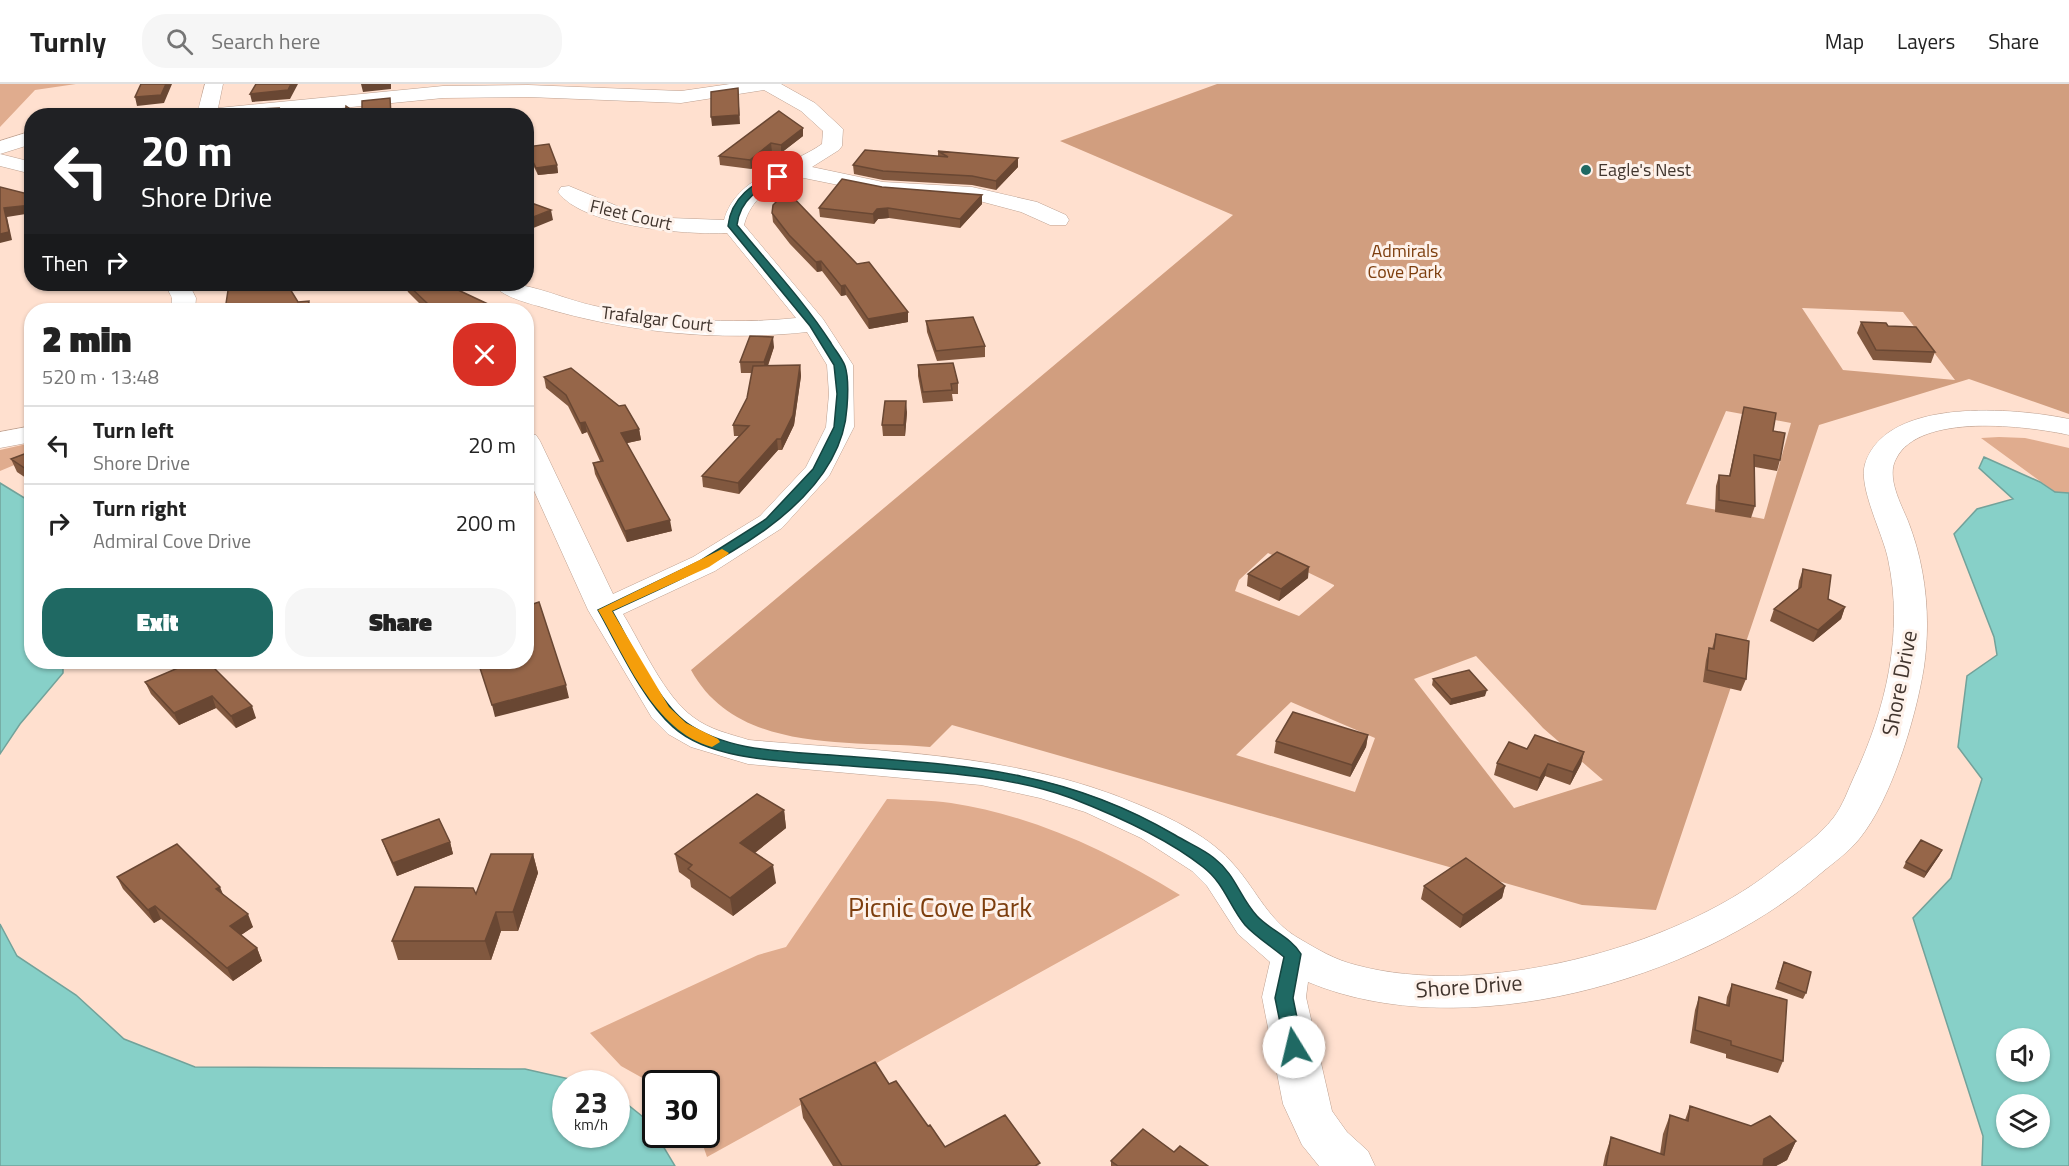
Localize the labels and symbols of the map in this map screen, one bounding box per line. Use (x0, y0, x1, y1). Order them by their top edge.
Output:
pin (752, 151, 803, 202)
place label: Eagle's Nest (1598, 156, 1692, 183)
marker: Eagle's Nest (1579, 163, 1593, 177)
street label: Fleet Court (588, 192, 675, 237)
park label: Admirals Cove Park (1368, 237, 1443, 285)
street label: Trafalgar Court (600, 298, 715, 339)
street label: Shore Drive (1872, 627, 1926, 739)
park label: Picnic Cove Park (848, 886, 1032, 927)
street label: Shore Drive (1415, 965, 1523, 1007)
position arrow (1262, 1015, 1326, 1079)
speed limit sign: 30 (642, 1070, 720, 1148)

